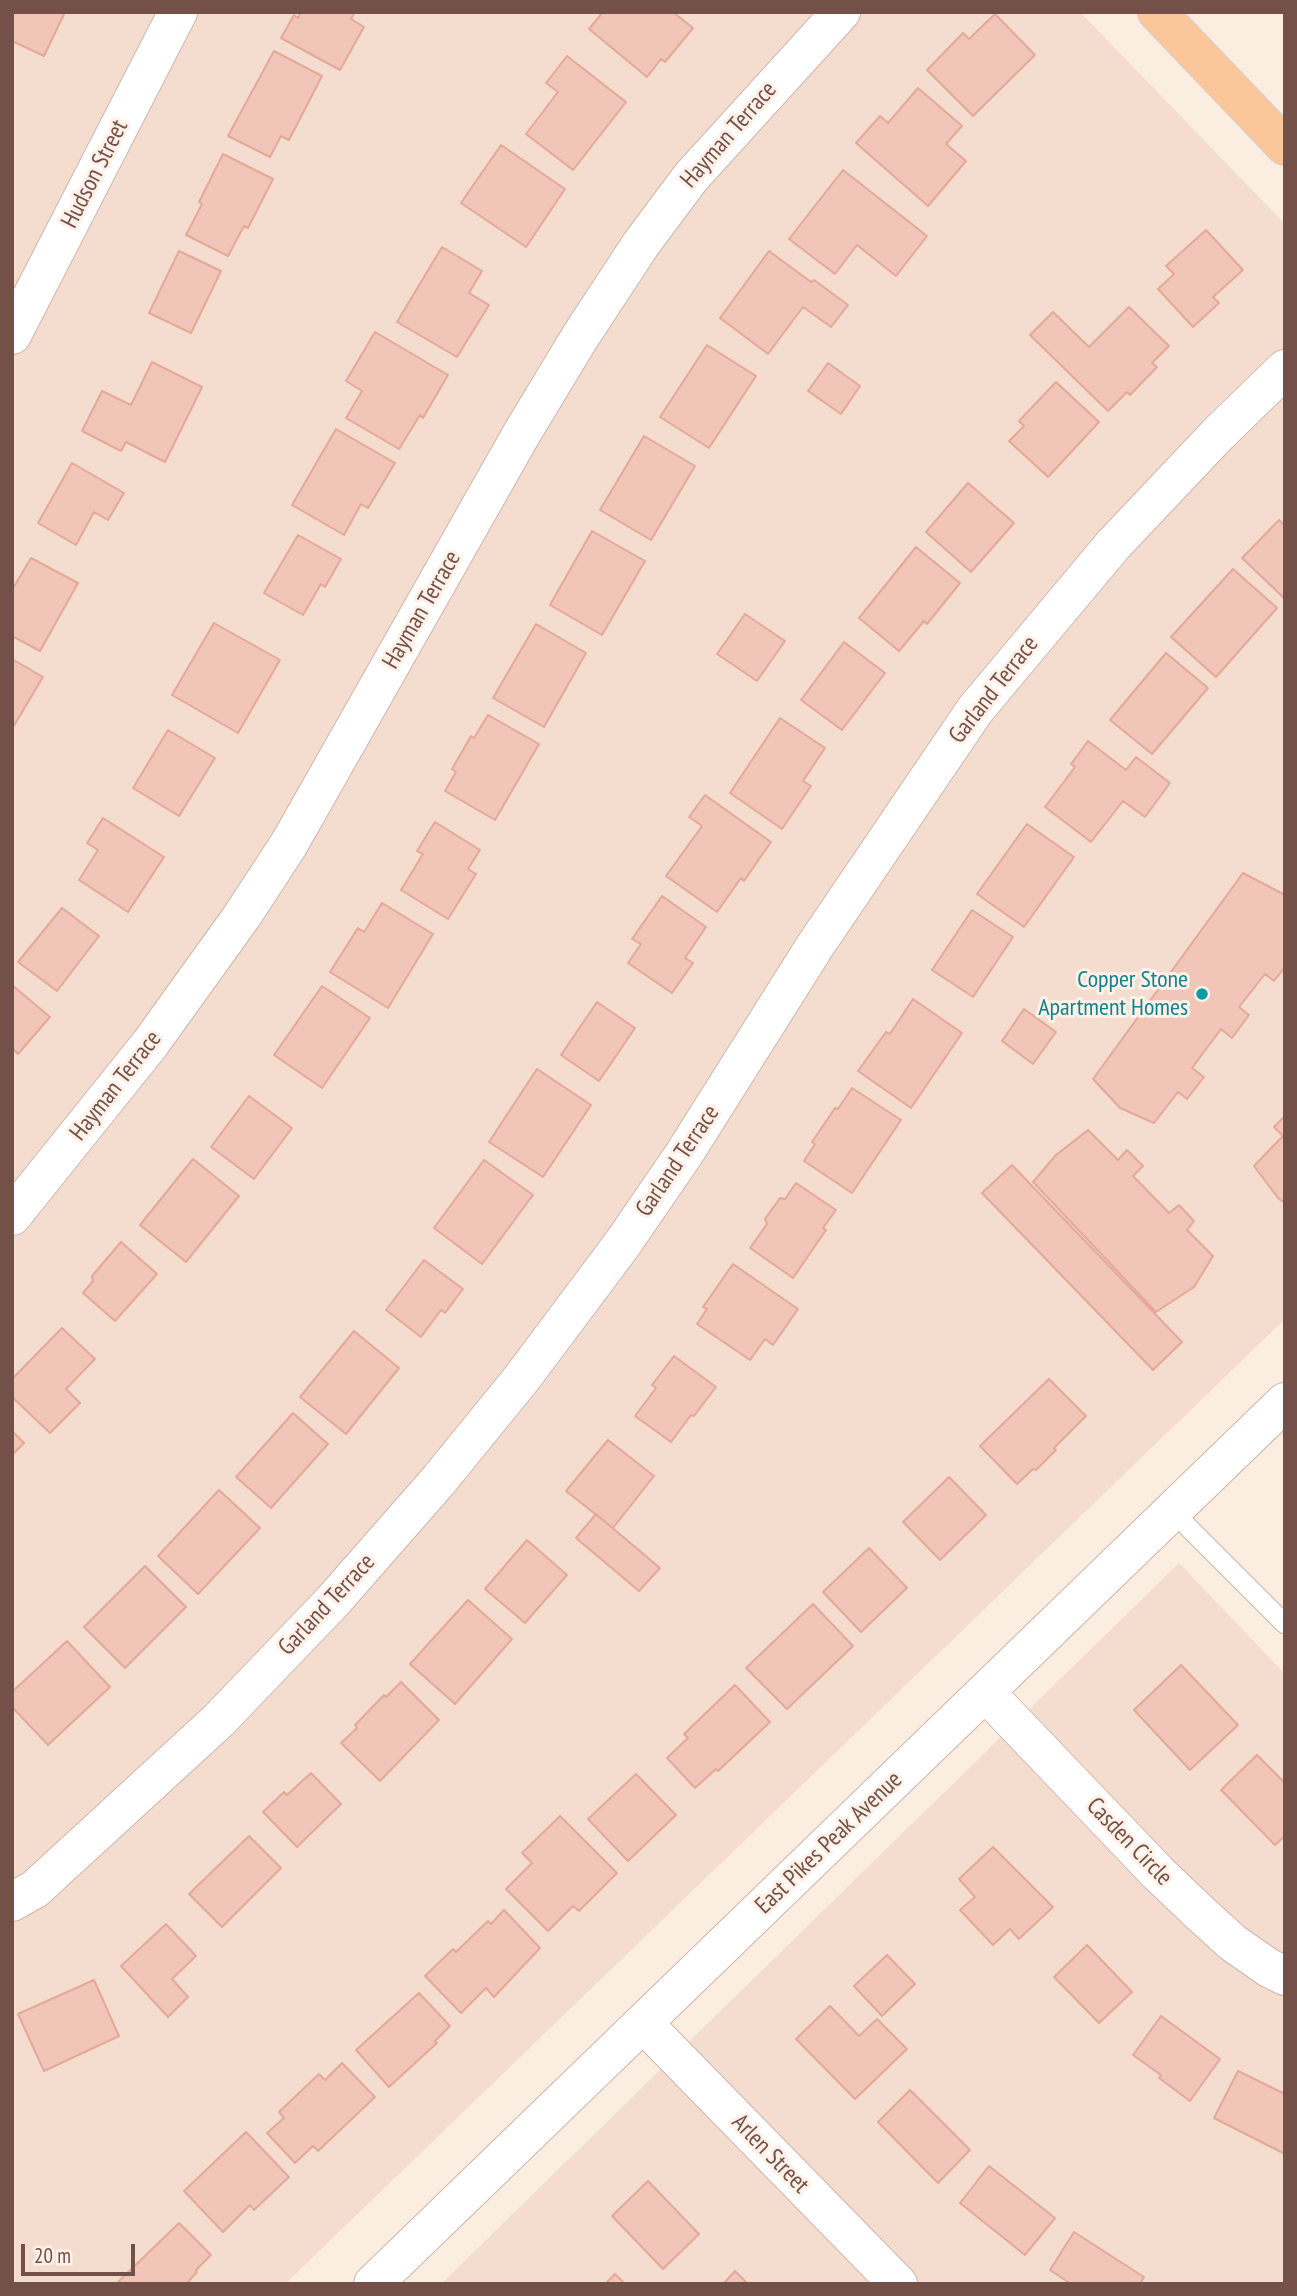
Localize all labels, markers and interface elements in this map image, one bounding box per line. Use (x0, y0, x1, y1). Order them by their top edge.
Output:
street label: Hayman Terrace (675, 76, 783, 194)
street label: Hudson Street (56, 115, 134, 233)
street label: Hayman Terrace (377, 546, 467, 674)
street label: Garland Terrace (943, 631, 1045, 749)
place label: Copper Stone Apartment Homes (1038, 966, 1188, 1022)
marker: Copper Stone Apartment Homes (1194, 986, 1210, 1002)
street label: Hayman Terrace (64, 1025, 168, 1147)
street label: Garland Terrace (630, 1100, 726, 1222)
street label: Garland Terrace (273, 1548, 381, 1662)
street label: East Pikes Peak Avenue (750, 1766, 908, 1920)
street label: Casden Circle (1080, 1792, 1178, 1892)
street label: Arlen Street (725, 2108, 815, 2200)
scale bar (24, 2230, 138, 2274)
text: 20 m (34, 2242, 71, 2269)

